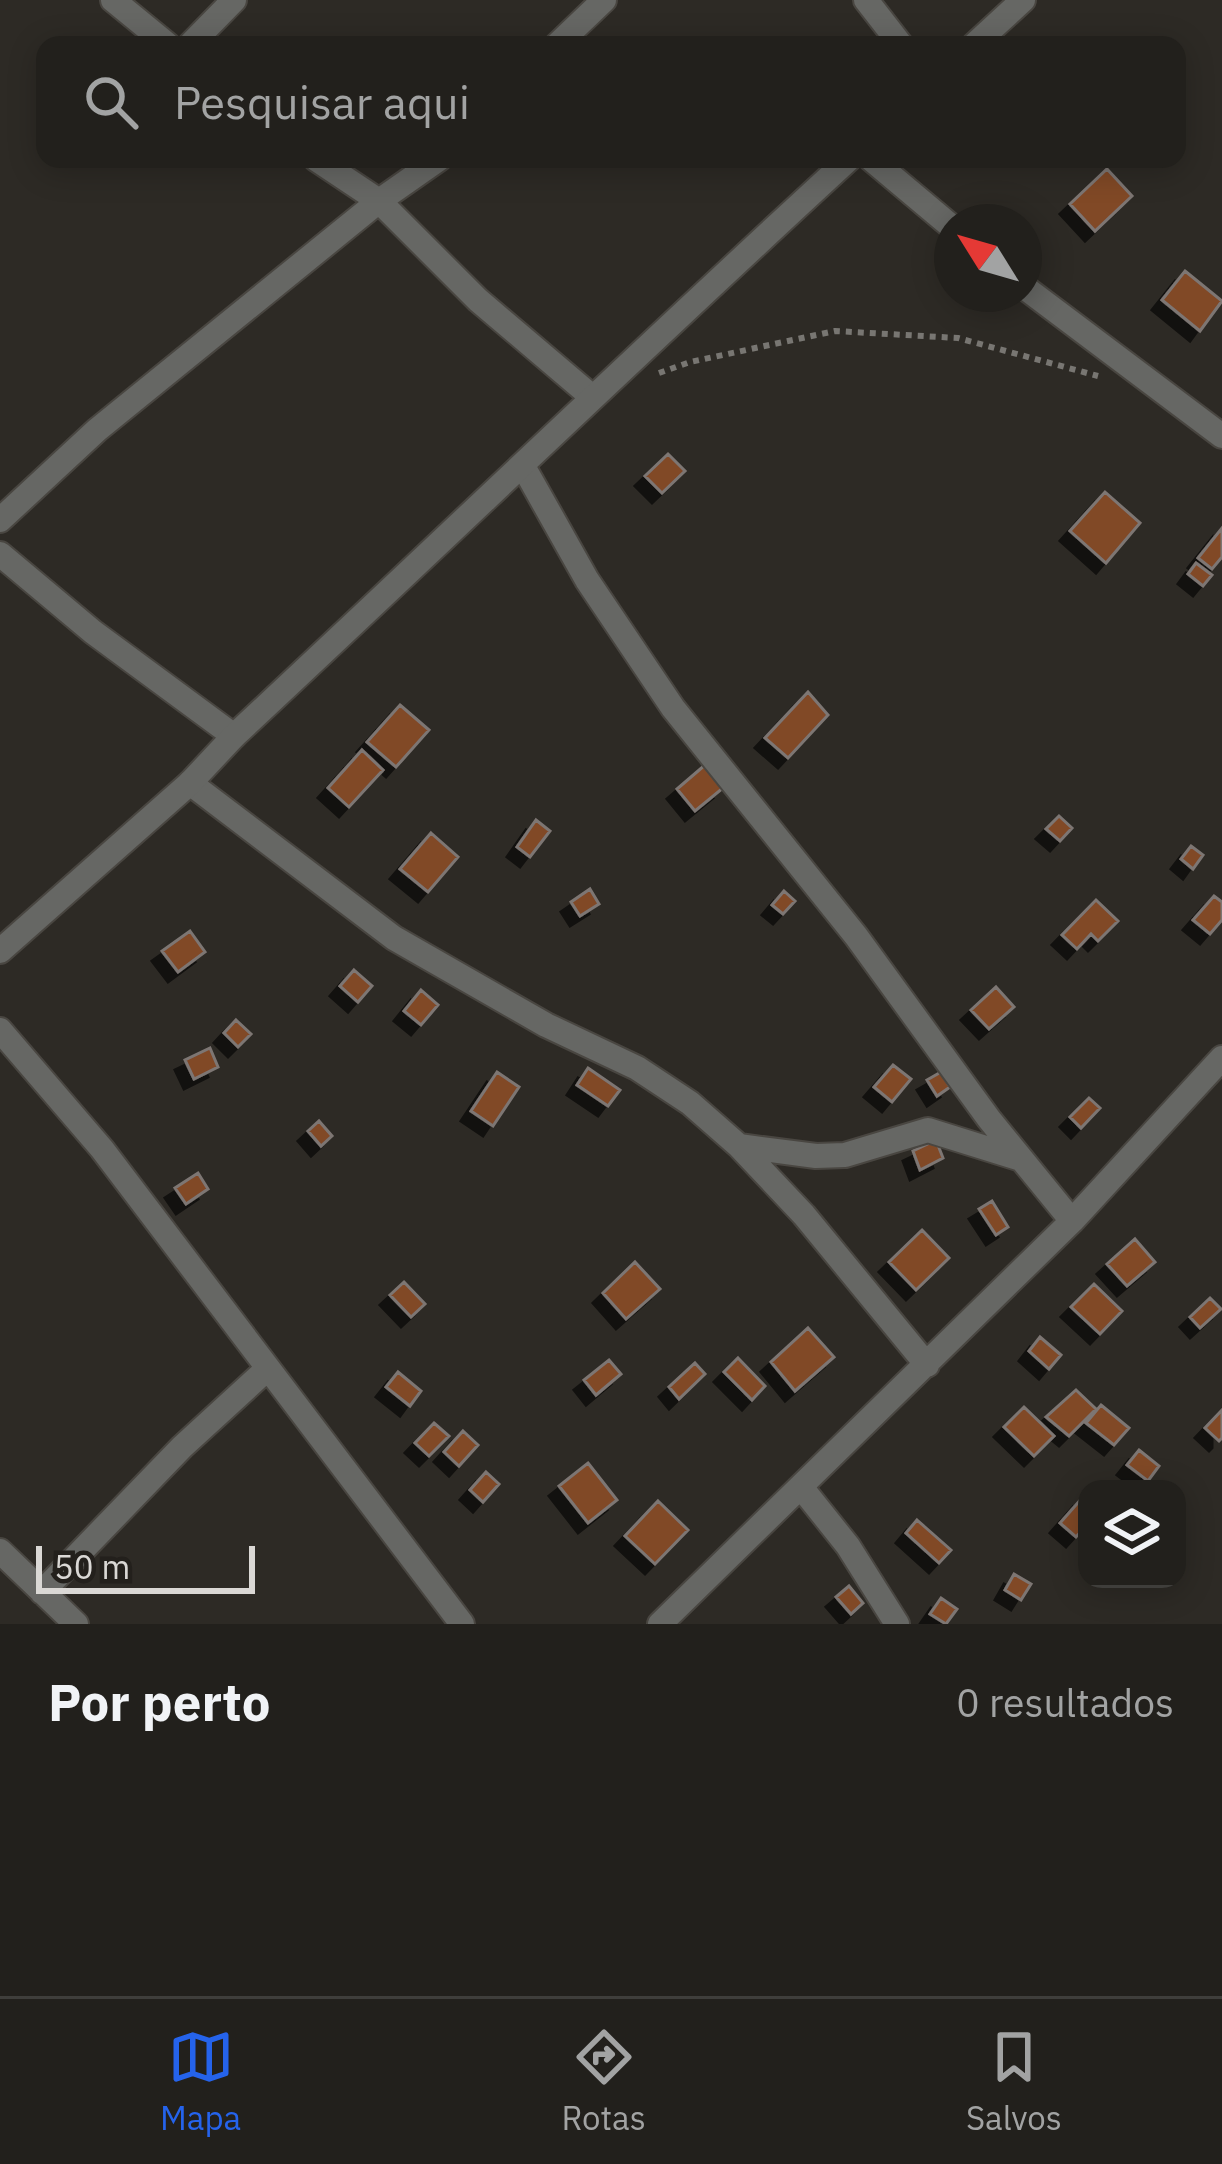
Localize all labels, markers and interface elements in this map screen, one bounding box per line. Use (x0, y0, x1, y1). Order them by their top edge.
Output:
search box (36, 36, 1186, 168)
icon: search (78, 69, 144, 135)
text: Pesquisar aqui (174, 73, 470, 131)
north arrow (934, 204, 1042, 312)
map controls (1078, 1480, 1186, 1588)
button: layers (1078, 1480, 1186, 1588)
scale bar (36, 1540, 255, 1593)
text: 50 m (54, 1545, 130, 1588)
text: Por perto (48, 1669, 270, 1735)
text: 0 resultados (956, 1677, 1174, 1728)
tab: Mapa (160, 2024, 241, 2139)
tab: Rotas (561, 2024, 646, 2139)
tab: Salvos (966, 2024, 1062, 2139)

